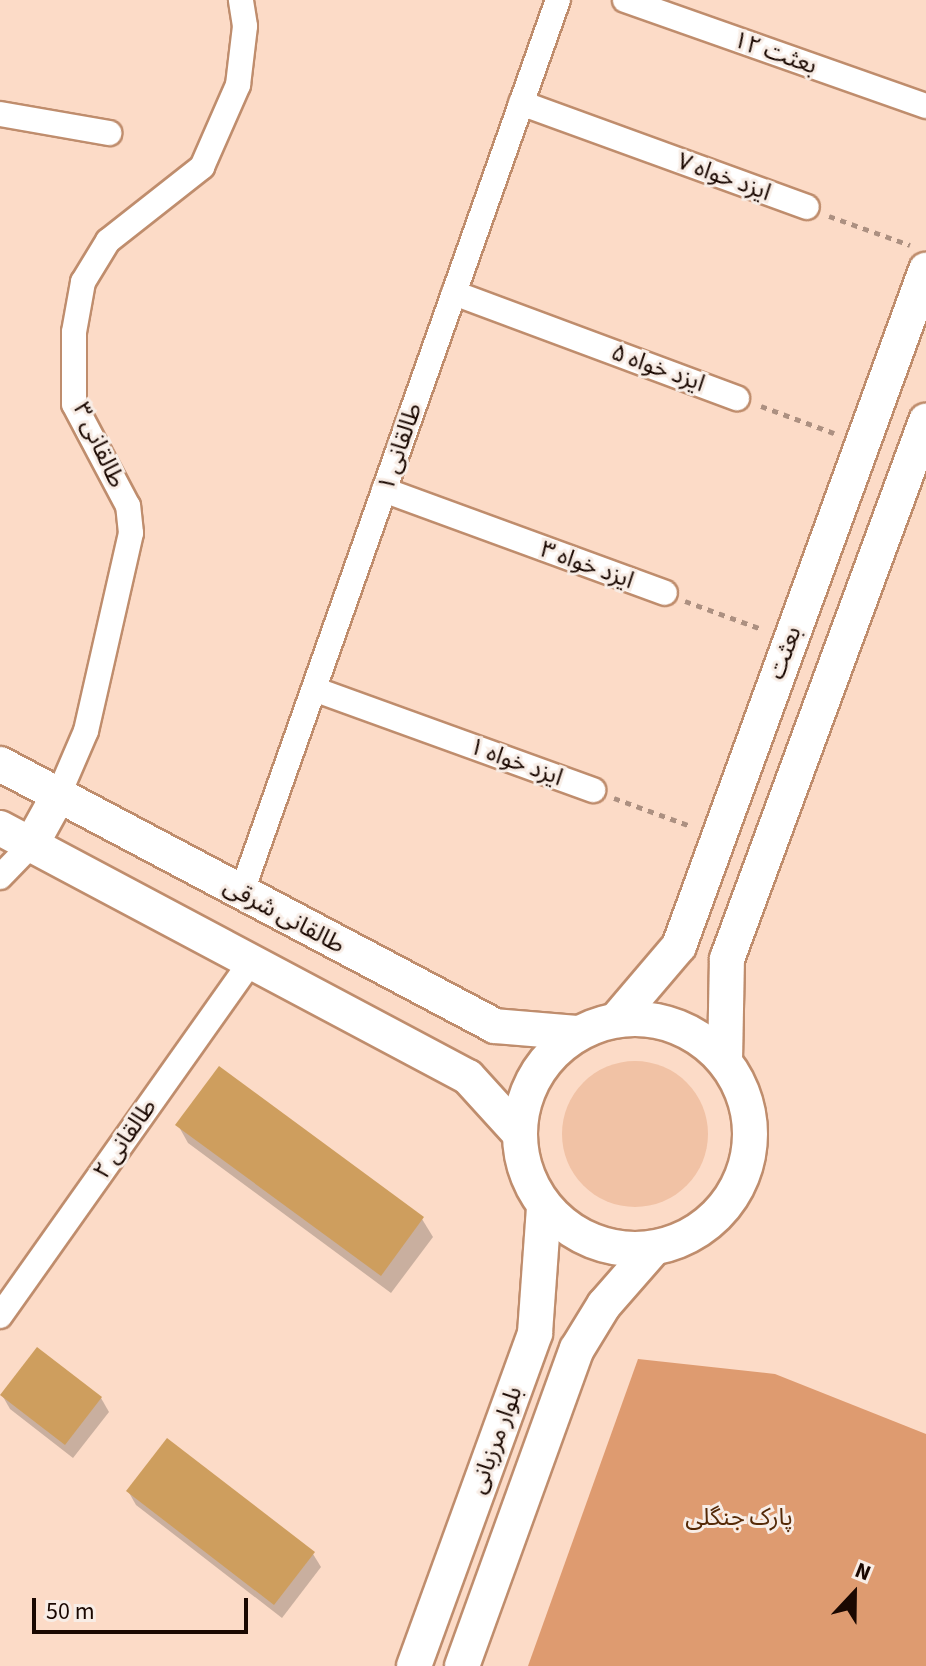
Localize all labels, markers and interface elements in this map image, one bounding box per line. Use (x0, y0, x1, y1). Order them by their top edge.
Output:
street label: بعثت ۱۲ (729, 25, 821, 81)
street label: ایزد خواه ۷ (673, 147, 775, 207)
street label: ایزد خواه ۵ (607, 338, 709, 398)
street label: طالقانی ۳ (67, 398, 131, 492)
street label: طالقانی ۱ (372, 399, 428, 495)
street label: ایزد خواه ۳ (536, 535, 638, 595)
street label: بعثت (762, 623, 808, 683)
street label: ایزد خواه ۱ (465, 732, 567, 792)
street label: طالقانی شرقی (218, 872, 350, 960)
street label: طالقانی ۲ (87, 1093, 163, 1185)
street label: بلوار مرزبانی (463, 1382, 529, 1498)
park label: پارک جنگلی (685, 1504, 793, 1532)
north arrow (814, 1554, 894, 1634)
text: N (850, 1554, 876, 1589)
scale bar (36, 1582, 252, 1632)
text: 50 m (46, 1594, 95, 1629)

